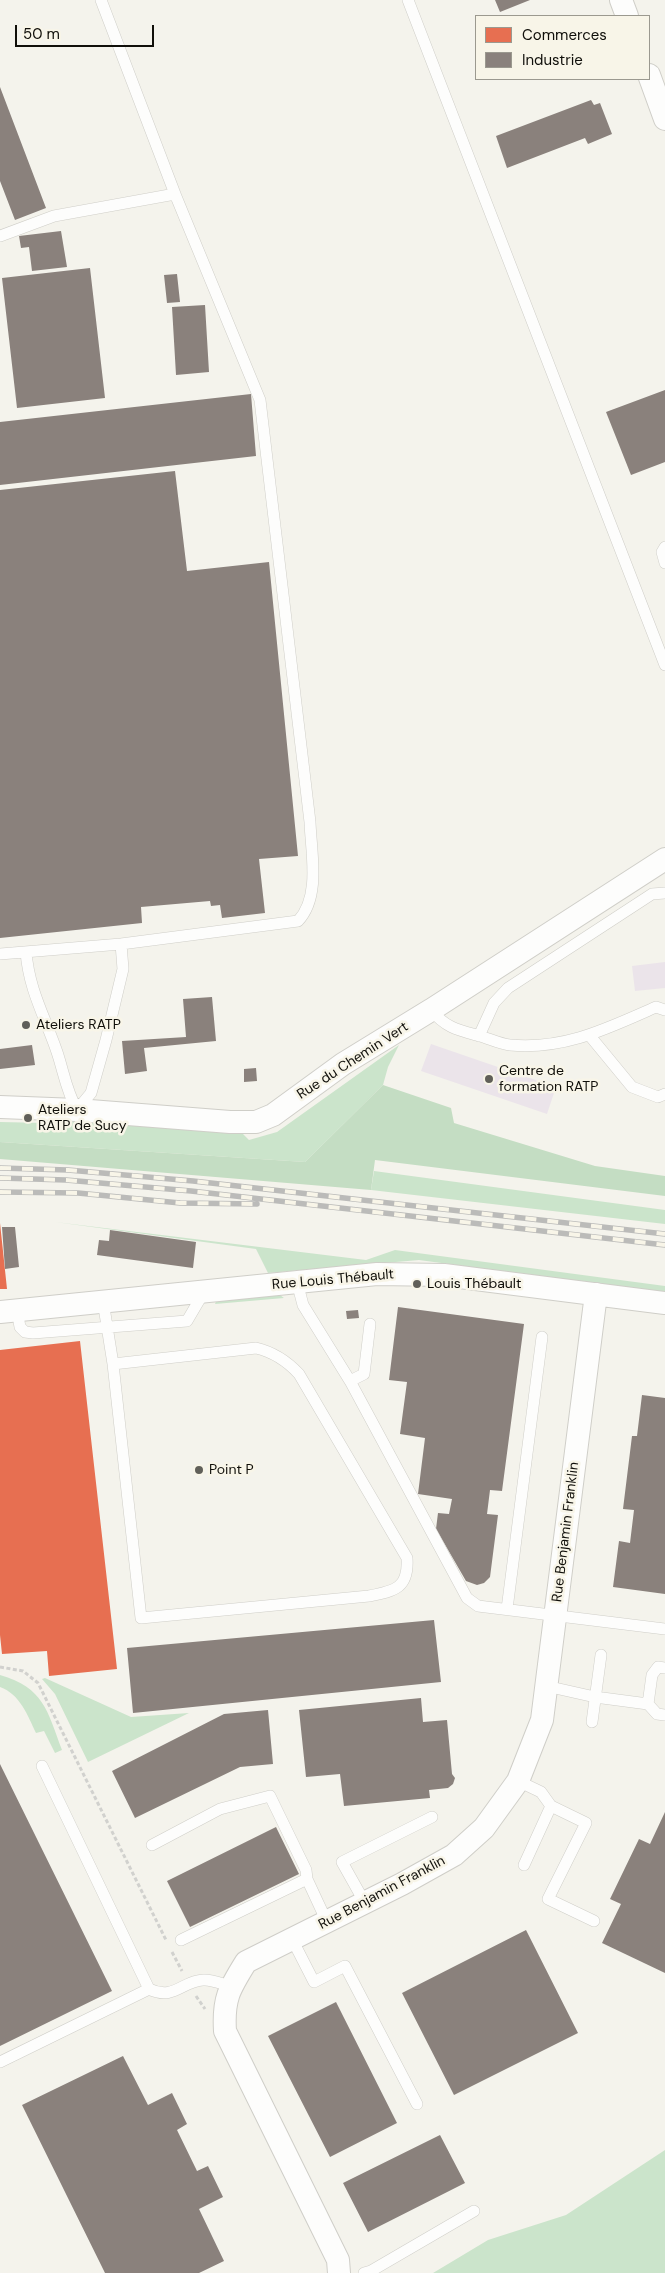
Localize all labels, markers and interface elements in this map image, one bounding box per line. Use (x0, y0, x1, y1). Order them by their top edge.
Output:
scale bar (18, 15, 156, 47)
legend (475, 15, 650, 80)
text: 50 m (23, 24, 60, 44)
text: Commerces (522, 25, 607, 45)
text: Industrie (522, 50, 583, 70)
place label: Ateliers RATP (36, 1017, 121, 1033)
marker: Ateliers RATP (20, 1019, 32, 1031)
street label: Rue du Chemin Vert (294, 1019, 412, 1103)
place label: Centre de formation RATP (499, 1063, 598, 1096)
marker: Centre de formation RATP (483, 1073, 495, 1085)
place label: Ateliers RATP de Sucy (38, 1102, 127, 1134)
marker: Ateliers RATP de Sucy (22, 1112, 34, 1124)
street label: Rue Louis Thébault (271, 1266, 395, 1294)
place label: Louis Thébault (427, 1276, 521, 1292)
marker: Louis Thébault (411, 1278, 423, 1290)
street label: Rue Benjamin Franklin (549, 1461, 583, 1603)
place label: Point P (209, 1462, 254, 1478)
marker: Point P (193, 1464, 205, 1476)
street label: Rue Benjamin Franklin (316, 1852, 448, 1934)

